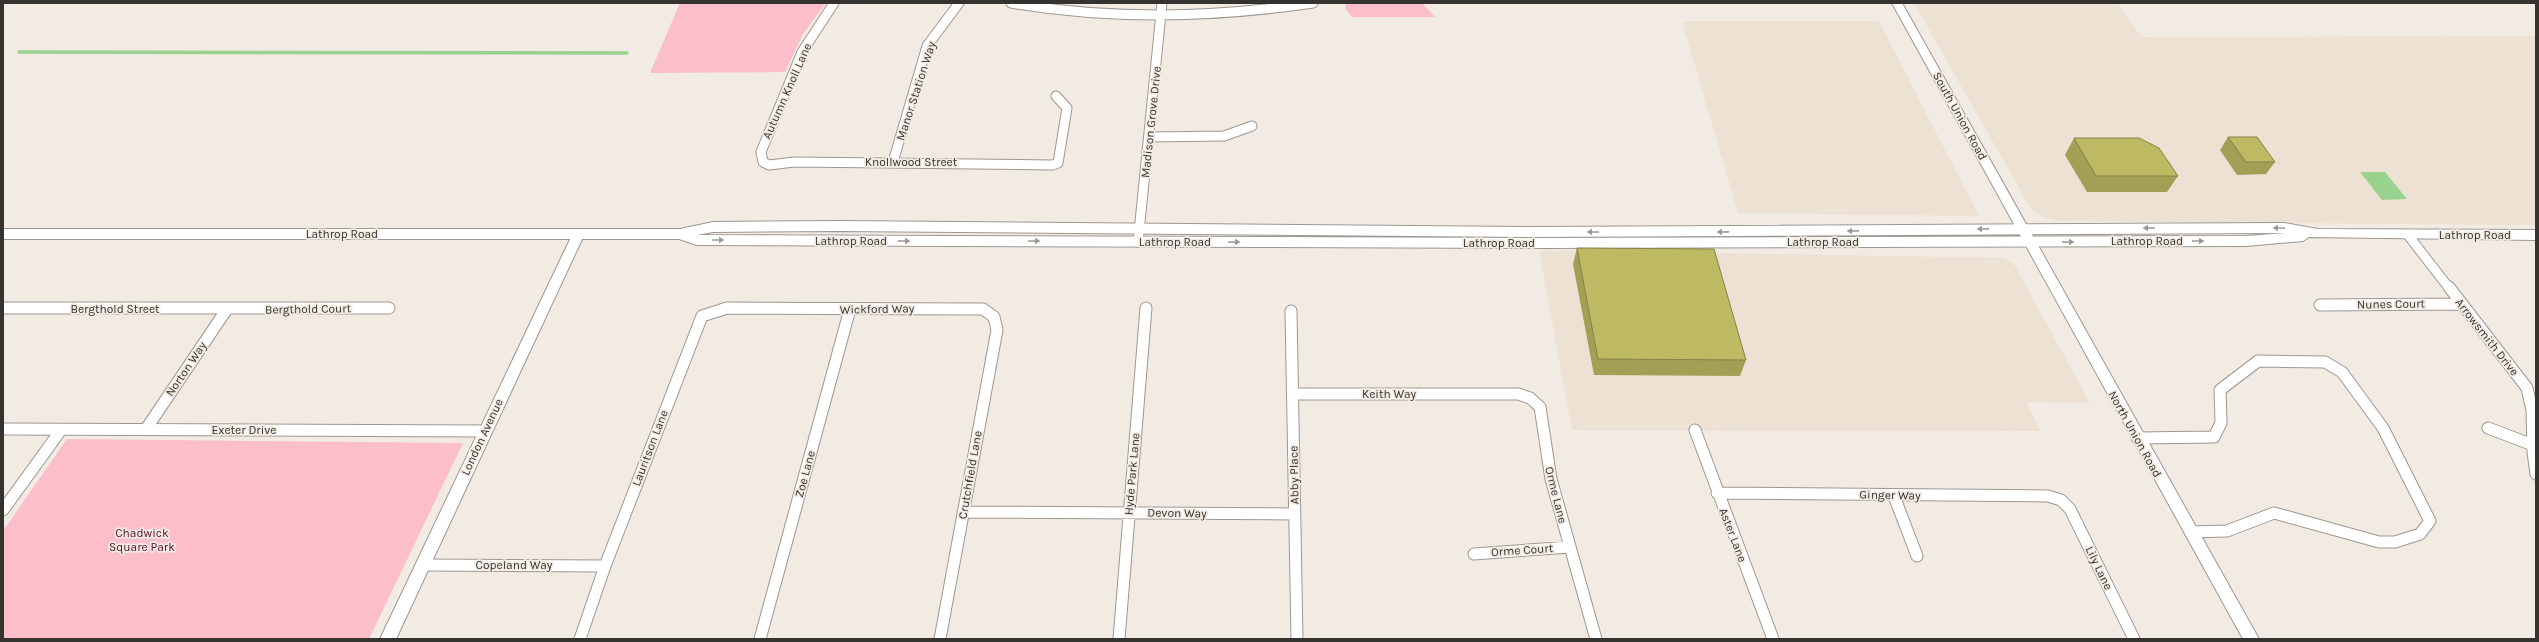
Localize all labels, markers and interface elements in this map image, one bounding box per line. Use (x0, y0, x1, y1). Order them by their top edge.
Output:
street label: Manor Station Way (893, 39, 939, 142)
street label: Autumn Knoll Lane (760, 41, 814, 141)
street label: Madison Grove Drive (1138, 66, 1164, 178)
street label: South Union Road (1930, 69, 1990, 163)
street label: Knollwood Street (865, 155, 958, 169)
one-way arrow (2142, 225, 2155, 231)
one-way arrow (2272, 225, 2285, 231)
one-way arrow (1976, 226, 1989, 232)
street label: Lathrop Road (306, 227, 378, 241)
one-way arrow (1846, 228, 1859, 234)
street label: Lathrop Road (2439, 228, 2511, 242)
one-way arrow (1586, 229, 1599, 235)
one-way arrow (1716, 229, 1729, 235)
street label: Lathrop Road (815, 234, 887, 248)
street label: Lathrop Road (2111, 234, 2183, 248)
street label: Lathrop Road (1139, 235, 1211, 249)
street label: Lathrop Road (1787, 235, 1859, 249)
street label: Lathrop Road (1463, 236, 1535, 250)
one-way arrow (712, 237, 725, 243)
one-way arrow (898, 238, 911, 244)
one-way arrow (1028, 238, 1041, 244)
one-way arrow (2192, 238, 2205, 244)
one-way arrow (1228, 239, 1241, 245)
one-way arrow (2062, 239, 2075, 245)
street label: Arrowsmith Drive (2452, 295, 2522, 379)
street label: Nunes Court (2357, 296, 2426, 312)
street label: Bergthold Court (265, 301, 352, 317)
street label: Wickford Way (840, 301, 915, 317)
street label: Bergthold Street (70, 302, 160, 316)
street label: Norton Way (163, 339, 210, 399)
street label: Keith Way (1362, 387, 1416, 401)
street label: North Union Road (2105, 388, 2165, 480)
street label: London Avenue (458, 397, 506, 477)
street label: Lauritson Lane (629, 408, 671, 488)
street label: Exeter Drive (212, 423, 276, 437)
street label: Crutchfield Lane (955, 430, 985, 520)
street label: Hyde Park Lane (1121, 432, 1143, 516)
street label: Abby Place (1286, 446, 1302, 504)
street label: Zoe Lane (792, 449, 818, 499)
street label: Orme Lane (1542, 465, 1570, 525)
street label: Ginger Way (1859, 487, 1921, 503)
street label: Devon Way (1147, 505, 1207, 521)
street label: Aster Lane (1716, 506, 1750, 564)
park label: Chadwick Square Park (109, 526, 175, 554)
street label: Orme Court (1490, 541, 1554, 559)
street label: Lily Lane (2082, 544, 2116, 592)
street label: Copeland Way (476, 558, 553, 572)

